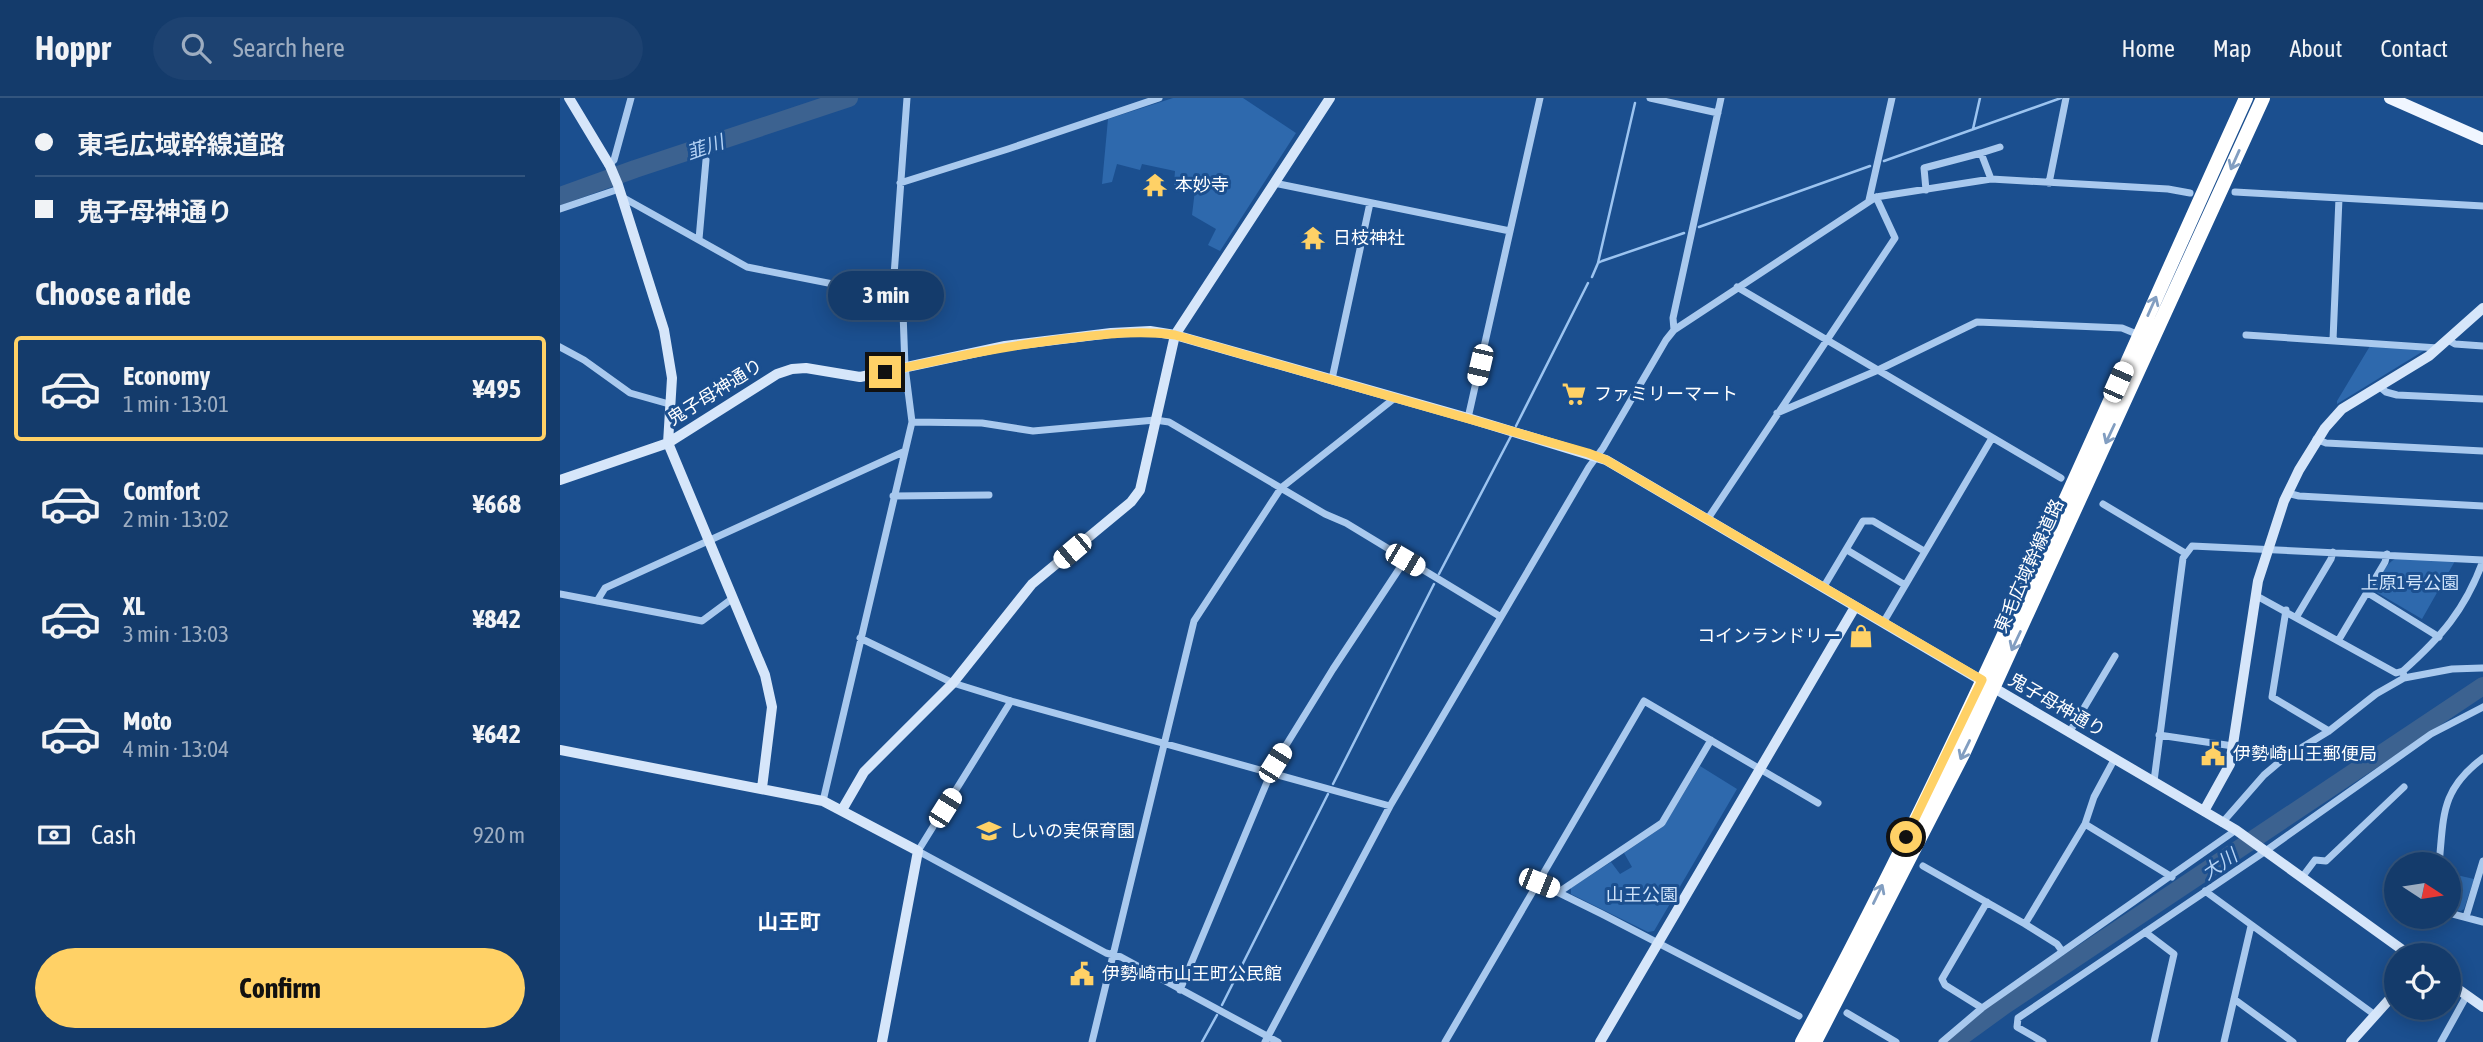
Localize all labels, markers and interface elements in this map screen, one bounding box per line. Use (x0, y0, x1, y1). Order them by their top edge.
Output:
search box (153, 17, 643, 80)
text: Hoppr (35, 29, 111, 67)
icon: search (177, 29, 215, 67)
text: Search here (233, 33, 345, 63)
text: Home (2121, 35, 2175, 62)
text: Map (2213, 35, 2251, 62)
text: About (2289, 35, 2342, 62)
text: Contact (2380, 35, 2448, 62)
text: 東毛広域幹線道路 (77, 130, 285, 160)
water label: 韮川 (683, 130, 728, 164)
one-way arrow (2228, 149, 2241, 170)
temple icon: 本妙寺 (1141, 171, 1169, 199)
place label: 本妙寺 (1175, 174, 1229, 195)
text: 鬼子母神通り (77, 197, 233, 227)
temple icon: 日枝神社 (1299, 224, 1327, 252)
place label: 日枝神社 (1333, 227, 1405, 248)
callout: 3 min (827, 271, 943, 320)
text: Choose a ride (35, 275, 191, 312)
text: 3 min (863, 282, 909, 308)
one-way arrow (2146, 295, 2159, 317)
car (1466, 342, 1495, 388)
street label: 鬼子母神通り (663, 354, 766, 429)
route end (869, 356, 901, 388)
icon: car (39, 357, 102, 420)
car (2100, 359, 2137, 405)
text: Economy (123, 361, 210, 391)
text: ¥495 (473, 374, 521, 404)
supermarket icon: ファミリーマート (1560, 380, 1588, 408)
place label: ファミリーマート (1594, 383, 1738, 404)
text: 1 min · 13:01 (123, 391, 229, 417)
one-way arrow (2103, 423, 2116, 444)
icon: car (39, 472, 102, 535)
text: Comfort (123, 476, 200, 506)
text: ¥668 (473, 489, 521, 519)
street label: 東毛広域幹線道路 (1990, 496, 2067, 636)
text: 2 min · 13:02 (123, 506, 229, 532)
car (1050, 529, 1095, 573)
car (1382, 540, 1429, 580)
park label: 上原1号公園 (2361, 572, 2459, 593)
icon: car (39, 587, 102, 650)
text: XL (123, 591, 145, 621)
text: ¥842 (473, 604, 521, 634)
text: 3 min · 13:03 (123, 621, 229, 647)
shop icon: コインランドリー (1847, 622, 1875, 650)
place label: コインランドリー (1697, 625, 1841, 646)
one-way arrow (2009, 630, 2022, 651)
street label: 鬼子母神通り (2005, 668, 2109, 741)
icon: car (39, 702, 102, 765)
text: Moto (123, 706, 172, 736)
text: ¥642 (473, 719, 521, 749)
text: 4 min · 13:04 (123, 736, 229, 762)
one-way arrow (1958, 739, 1971, 760)
car (1255, 740, 1296, 786)
public building icon: 伊勢崎山王郵便局 (2199, 740, 2227, 768)
place label: 伊勢崎山王郵便局 (2233, 743, 2377, 764)
car (925, 785, 966, 831)
icon: cash (35, 816, 73, 854)
school or university icon: しいの実保育園 (975, 817, 1003, 845)
text: Cash (91, 820, 137, 850)
place label: しいの実保育園 (1009, 820, 1135, 841)
route start (1890, 821, 1922, 853)
text: 920 m (473, 822, 525, 848)
water label: 大川 (2197, 843, 2243, 884)
north arrow (2384, 852, 2460, 929)
map controls (2384, 852, 2461, 1020)
car (1516, 865, 1563, 901)
park label: 山王公園 (1606, 884, 1678, 905)
one-way arrow (1872, 884, 1885, 905)
district label: 山王町 (758, 909, 821, 933)
button: locate (2384, 943, 2461, 1020)
button: Confirm (35, 948, 525, 1028)
public building icon: 伊勢崎市山王町公民館 (1068, 960, 1096, 988)
place label: 伊勢崎市山王町公民館 (1102, 963, 1282, 984)

